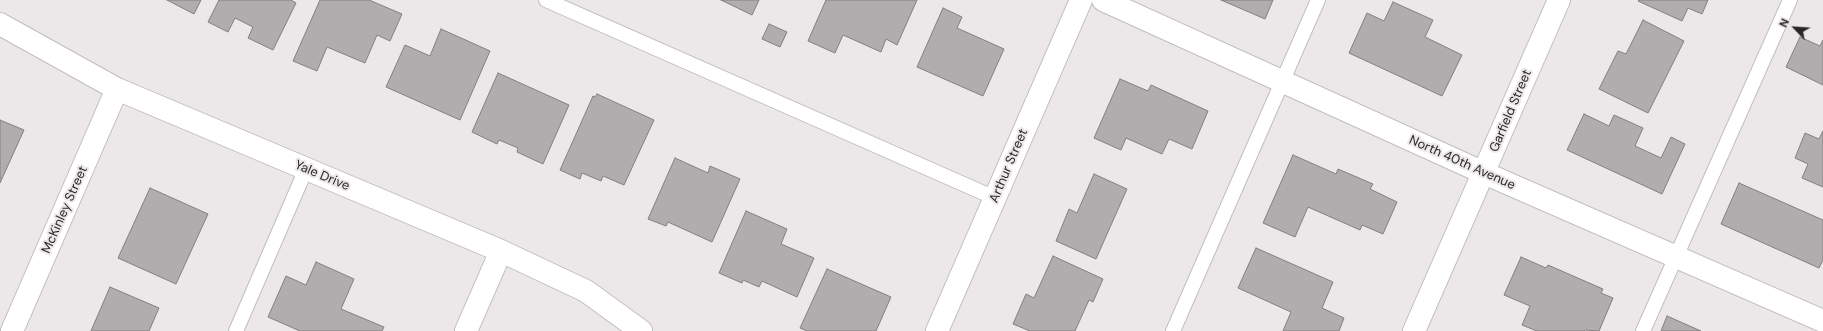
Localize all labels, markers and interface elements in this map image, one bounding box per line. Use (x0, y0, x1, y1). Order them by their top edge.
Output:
north arrow (1775, 8, 1815, 48)
text: N (1776, 16, 1792, 30)
street label: Garfield Street (1487, 68, 1535, 154)
street label: Arthur Street (986, 127, 1032, 205)
street label: North 40th Avenue (1407, 133, 1517, 193)
street label: Yale Drive (292, 157, 352, 195)
street label: McKinley Street (39, 164, 91, 256)

